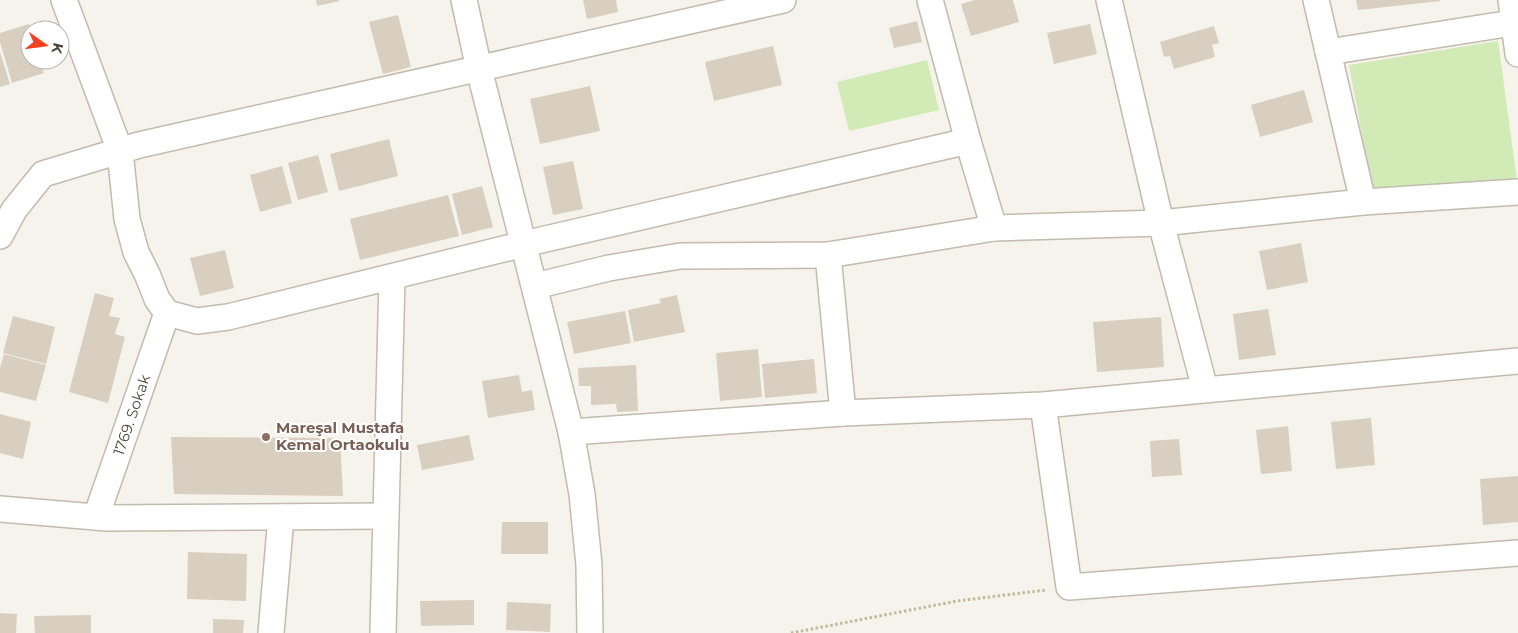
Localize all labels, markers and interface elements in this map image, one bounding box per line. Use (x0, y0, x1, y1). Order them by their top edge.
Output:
north arrow (20, 20, 70, 70)
text: K (47, 41, 68, 56)
street label: 1769. Sokak (109, 372, 154, 458)
place label: Mareşal Mustafa Kemal Ortaokulu (276, 418, 409, 454)
marker: Mareşal Mustafa Kemal Ortaokulu (260, 431, 272, 443)

